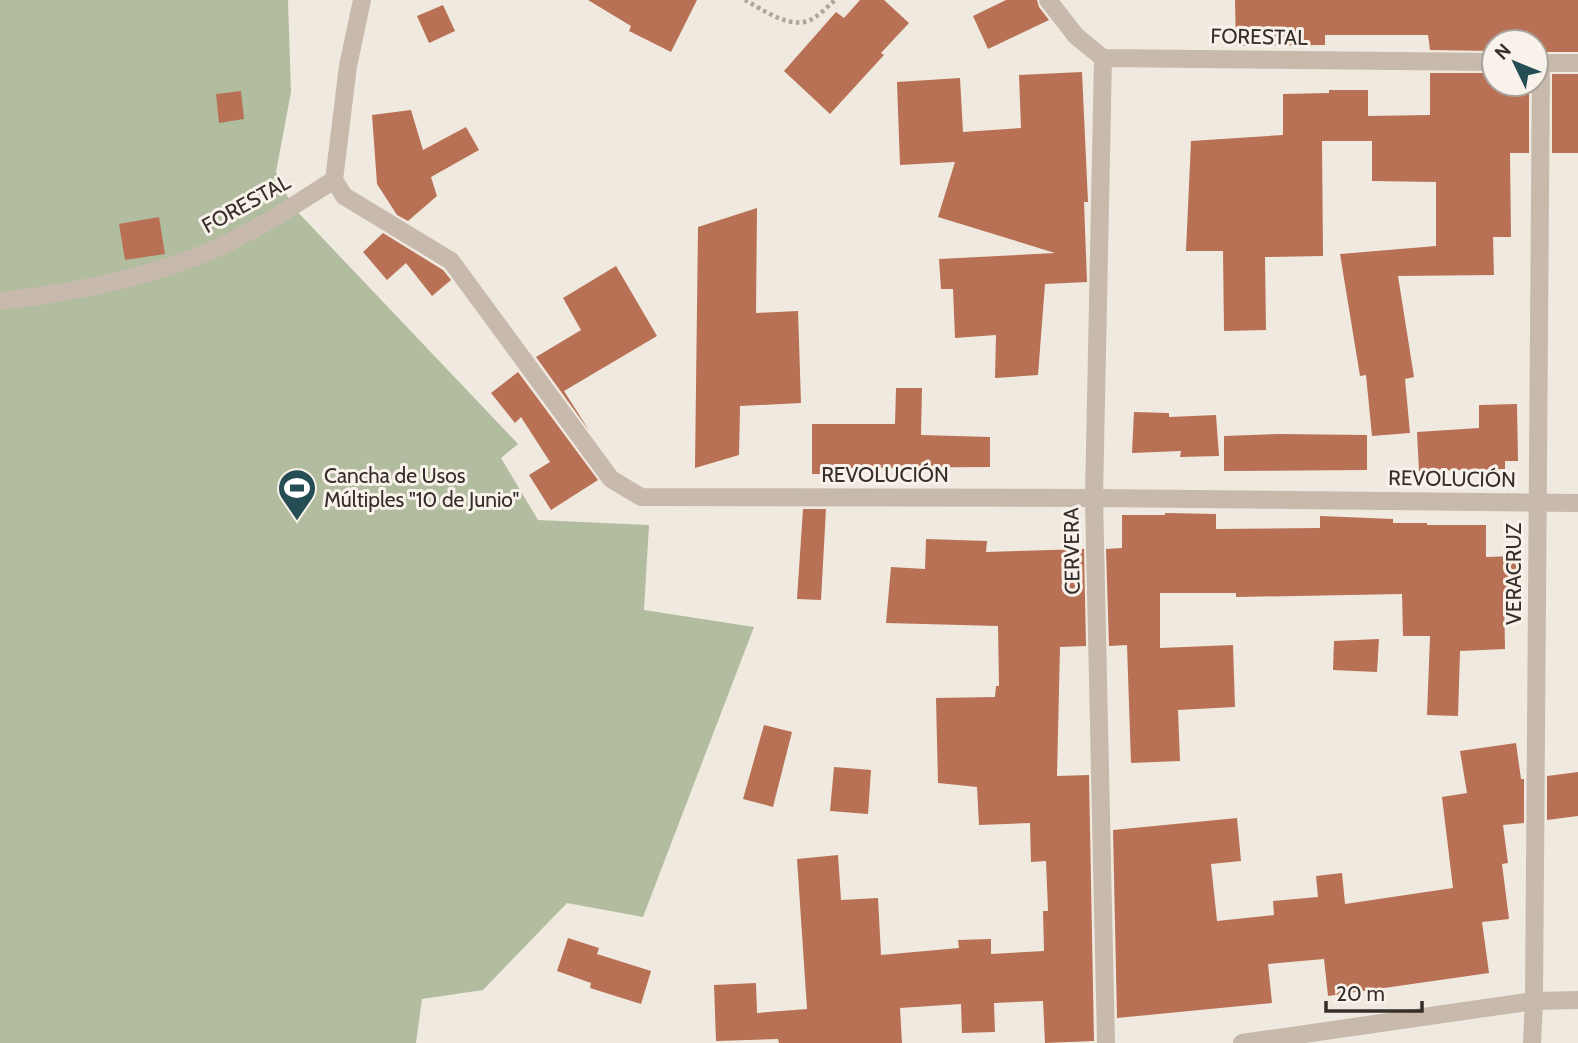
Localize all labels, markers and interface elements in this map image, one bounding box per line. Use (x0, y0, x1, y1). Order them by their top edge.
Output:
street label: FORESTAL (1210, 23, 1308, 50)
north arrow (1480, 28, 1550, 98)
text: N (1490, 39, 1516, 65)
street label: FORESTAL (197, 169, 295, 238)
street label: REVOLUCIÓN (821, 462, 949, 487)
place label: Cancha de Usos Múltiples "10 de Junio" (324, 463, 519, 512)
street label: REVOLUCIÓN (1388, 465, 1516, 492)
sports icon: Cancha de Usos Múltiples "10 de Junio" (276, 467, 318, 522)
street label: CERVERA (1058, 507, 1085, 595)
street label: VERACRUZ (1501, 523, 1526, 625)
scale bar (1326, 970, 1422, 1014)
text: 20 m (1336, 981, 1385, 1006)

